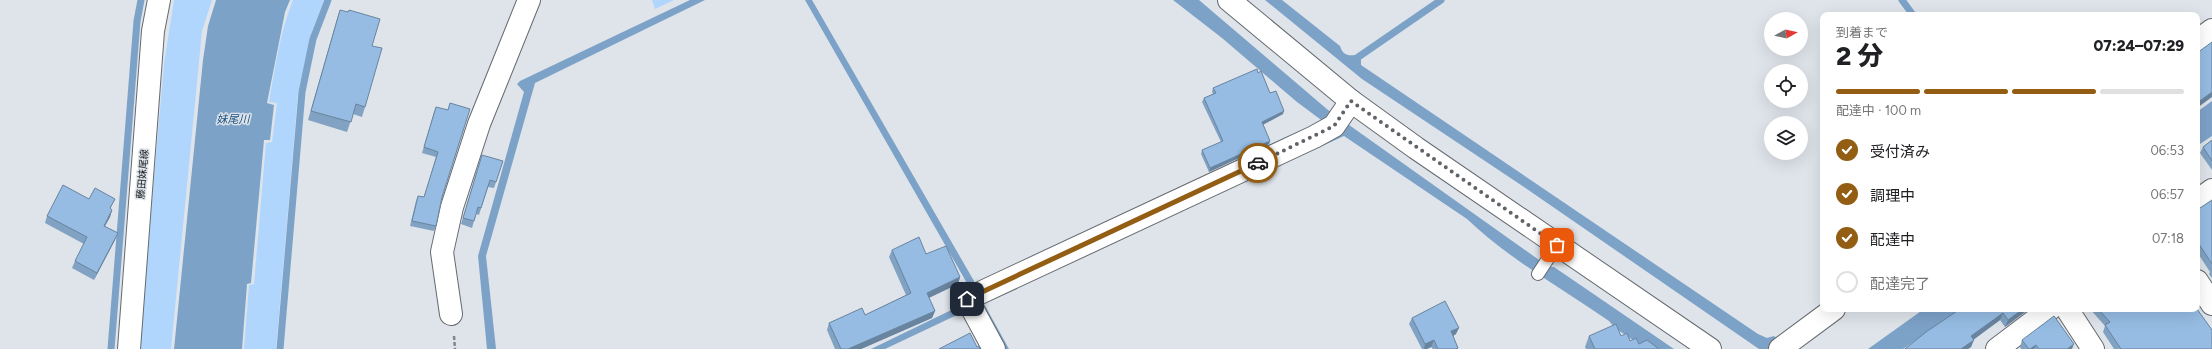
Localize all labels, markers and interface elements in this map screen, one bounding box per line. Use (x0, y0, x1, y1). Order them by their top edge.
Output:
north arrow (1764, 12, 1808, 56)
map controls (1764, 12, 1808, 160)
text: 到着まで (1836, 25, 1888, 40)
text: 07:24–07:29 (2094, 37, 2184, 55)
text: 2 分 (1836, 40, 1883, 72)
button: locate (1764, 64, 1808, 108)
text: 配達中 · 100 m (1836, 103, 1921, 118)
water label: 妹尾川 (217, 113, 250, 126)
button: layers (1764, 116, 1808, 160)
icon: check (1836, 139, 1858, 161)
courier (1238, 143, 1278, 183)
text: 受付済み (1870, 143, 1930, 161)
text: 06:53 (2150, 143, 2184, 158)
street label: 藤田妹尾線 (134, 149, 151, 200)
icon: car (1247, 152, 1269, 174)
icon: check (1836, 183, 1858, 205)
text: 調理中 (1870, 187, 1915, 205)
text: 06:57 (2151, 187, 2184, 202)
icon: check (1836, 227, 1858, 249)
pin (1540, 228, 1574, 262)
text: 配達中 (1870, 231, 1915, 249)
text: 07:18 (2152, 231, 2184, 246)
icon: bag (1546, 234, 1568, 256)
text: 配達完了 (1870, 275, 1930, 293)
pin (950, 282, 984, 316)
icon: home (956, 288, 978, 310)

